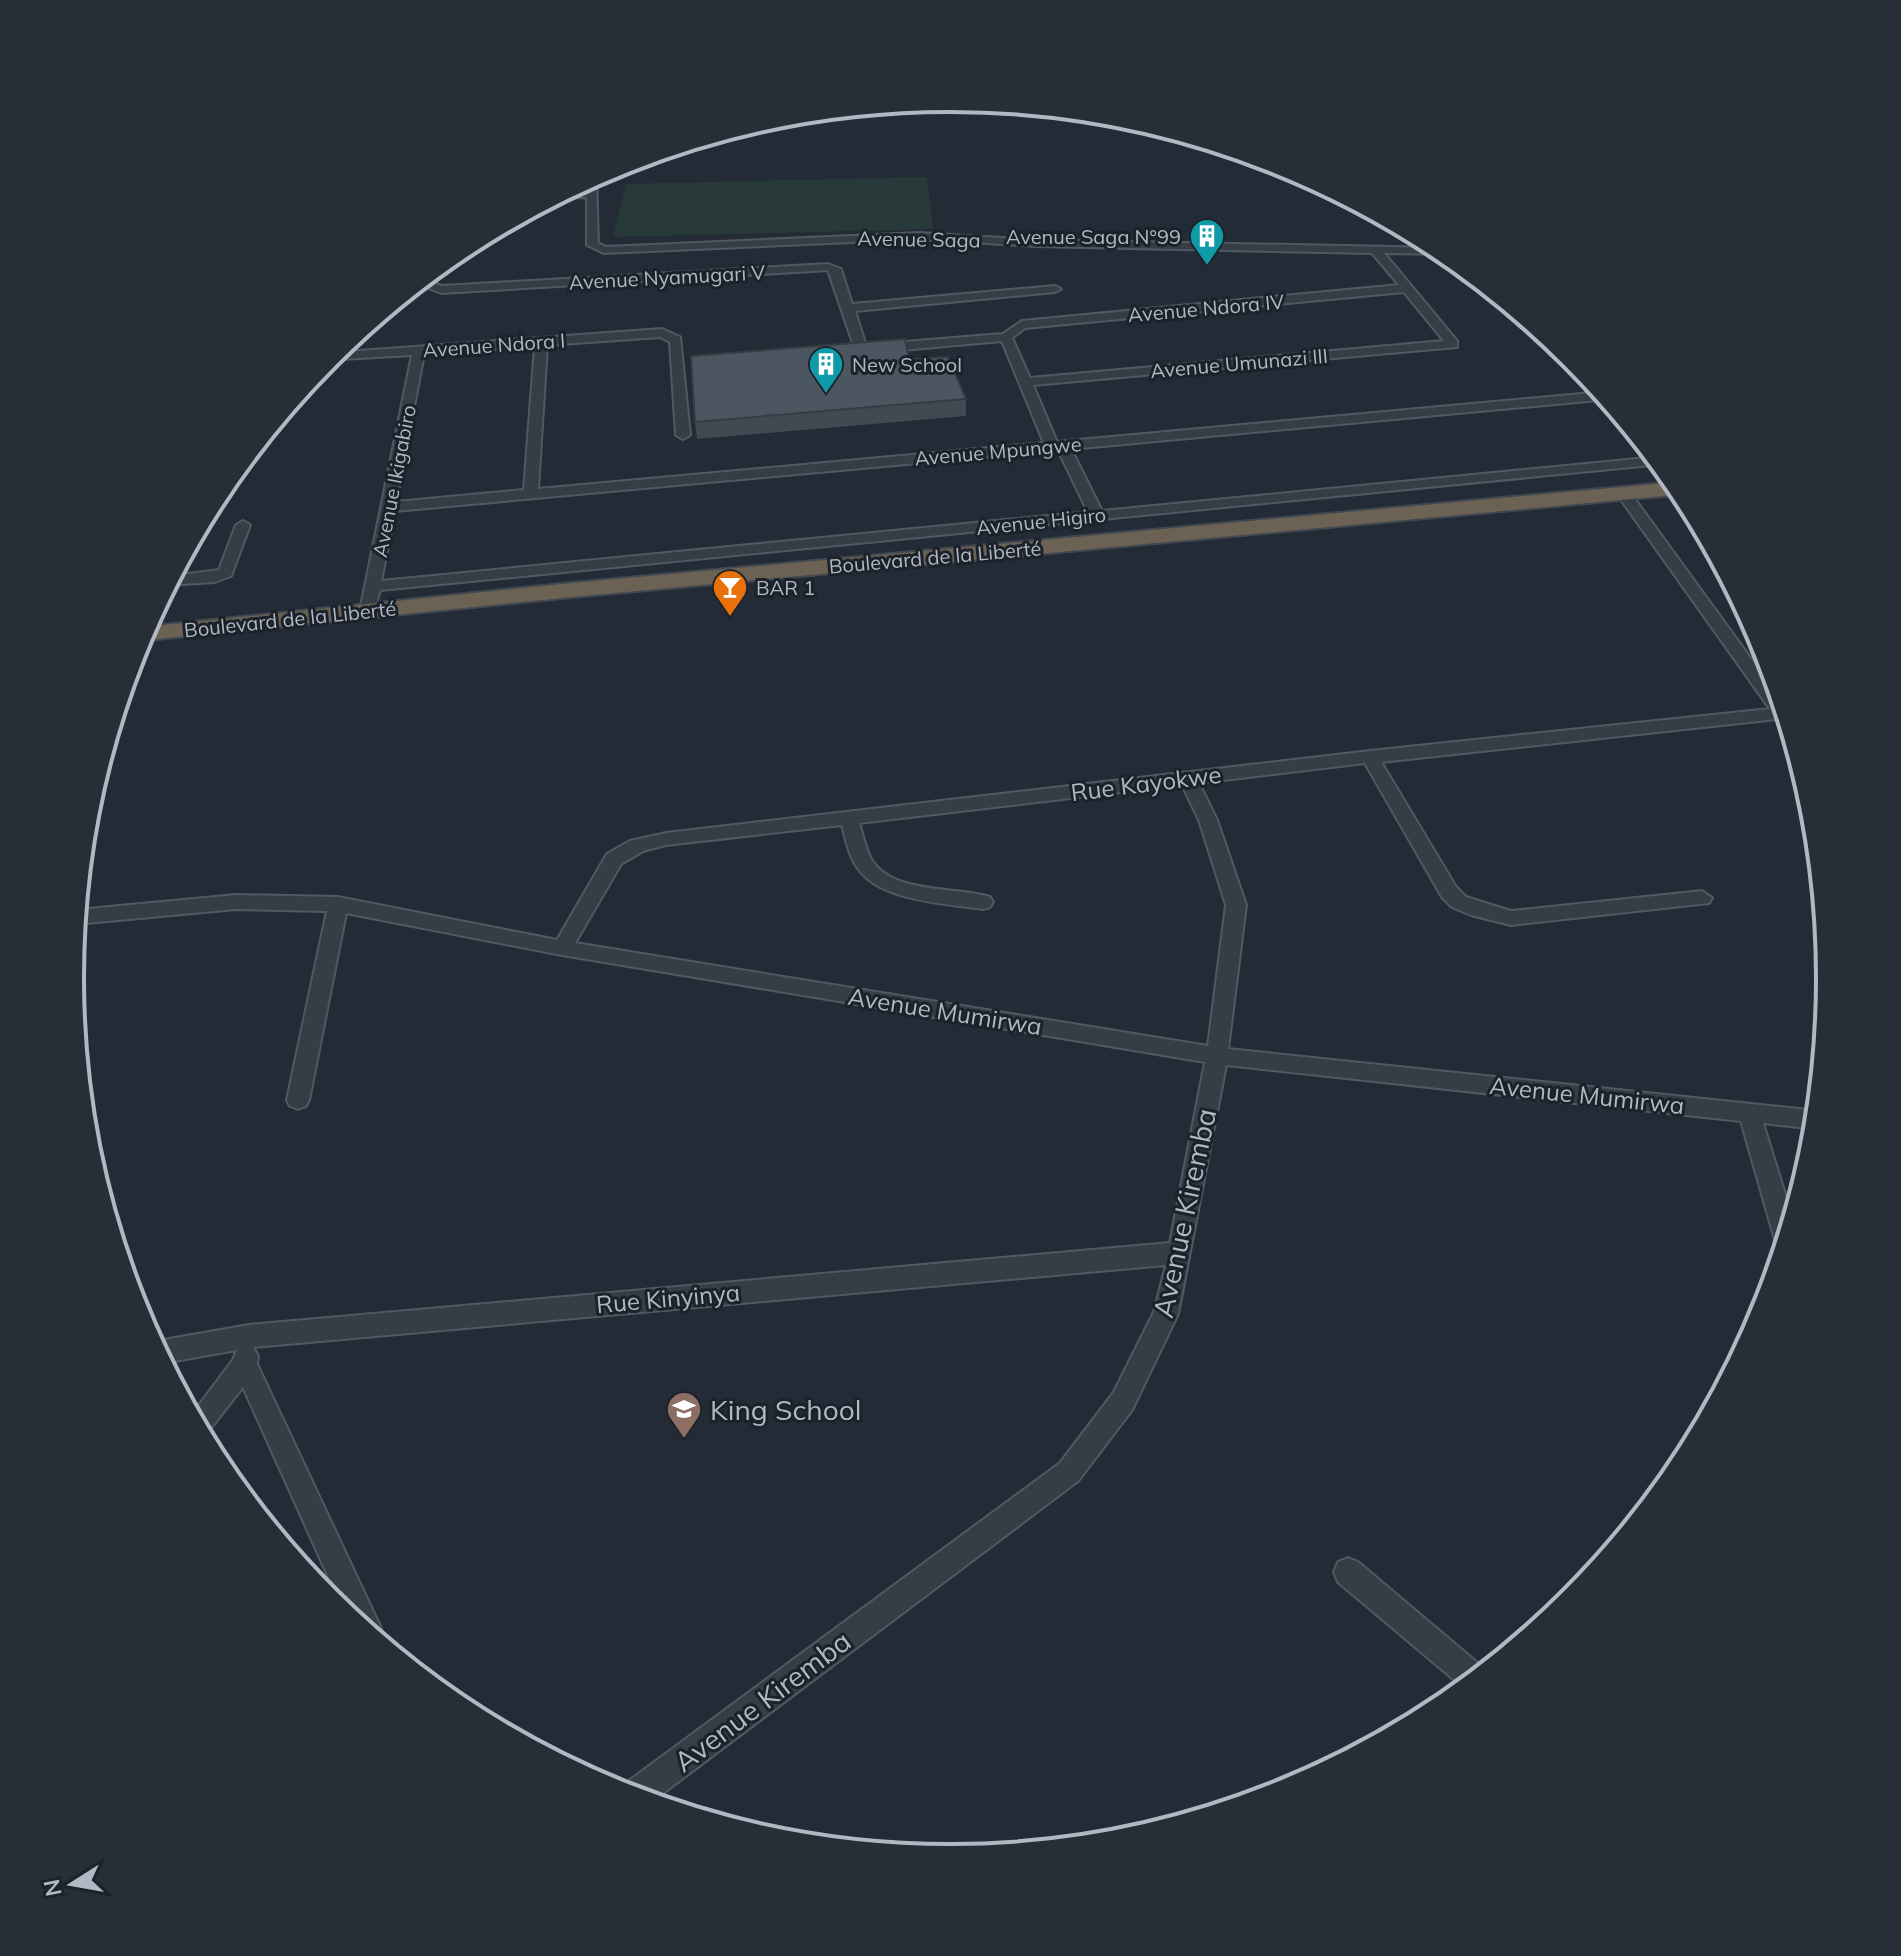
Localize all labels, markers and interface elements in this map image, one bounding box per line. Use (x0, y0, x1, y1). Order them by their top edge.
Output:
building icon: Avenue Saga N°99 (1188, 217, 1226, 267)
place label: Avenue Saga N°99 (1006, 224, 1181, 249)
street label: Avenue Saga (857, 225, 981, 253)
street label: Avenue Nyamugari V (568, 259, 766, 295)
street label: Avenue Ndora IV (1127, 289, 1285, 327)
street label: Avenue Ndora I (422, 328, 566, 362)
street label: Avenue Umunazi III (1149, 343, 1329, 383)
building icon: New School (807, 345, 845, 395)
place label: New School (852, 352, 962, 377)
street label: Avenue Ikigabiro (367, 403, 421, 559)
street label: Avenue Mpungwe (913, 431, 1083, 471)
street label: Avenue Higiro (975, 502, 1107, 540)
street label: Boulevard de la Liberté (828, 535, 1042, 579)
bar icon: BAR 1 (711, 568, 749, 618)
place label: BAR 1 (756, 575, 815, 600)
street label: Boulevard de la Liberté (183, 595, 397, 643)
street label: Rue Kayokwe (1069, 759, 1223, 807)
street label: Avenue Mumirwa (846, 981, 1044, 1041)
street label: Avenue Mumirwa (1488, 1070, 1686, 1120)
street label: Avenue Kiremba (1145, 1105, 1223, 1321)
street label: Rue Kinyinya (595, 1277, 741, 1319)
school or university icon: King School (665, 1390, 703, 1440)
place label: King School (710, 1392, 861, 1427)
street label: Avenue Kiremba (667, 1623, 857, 1779)
north arrow (32, 1844, 112, 1924)
text: N (37, 1877, 68, 1899)

